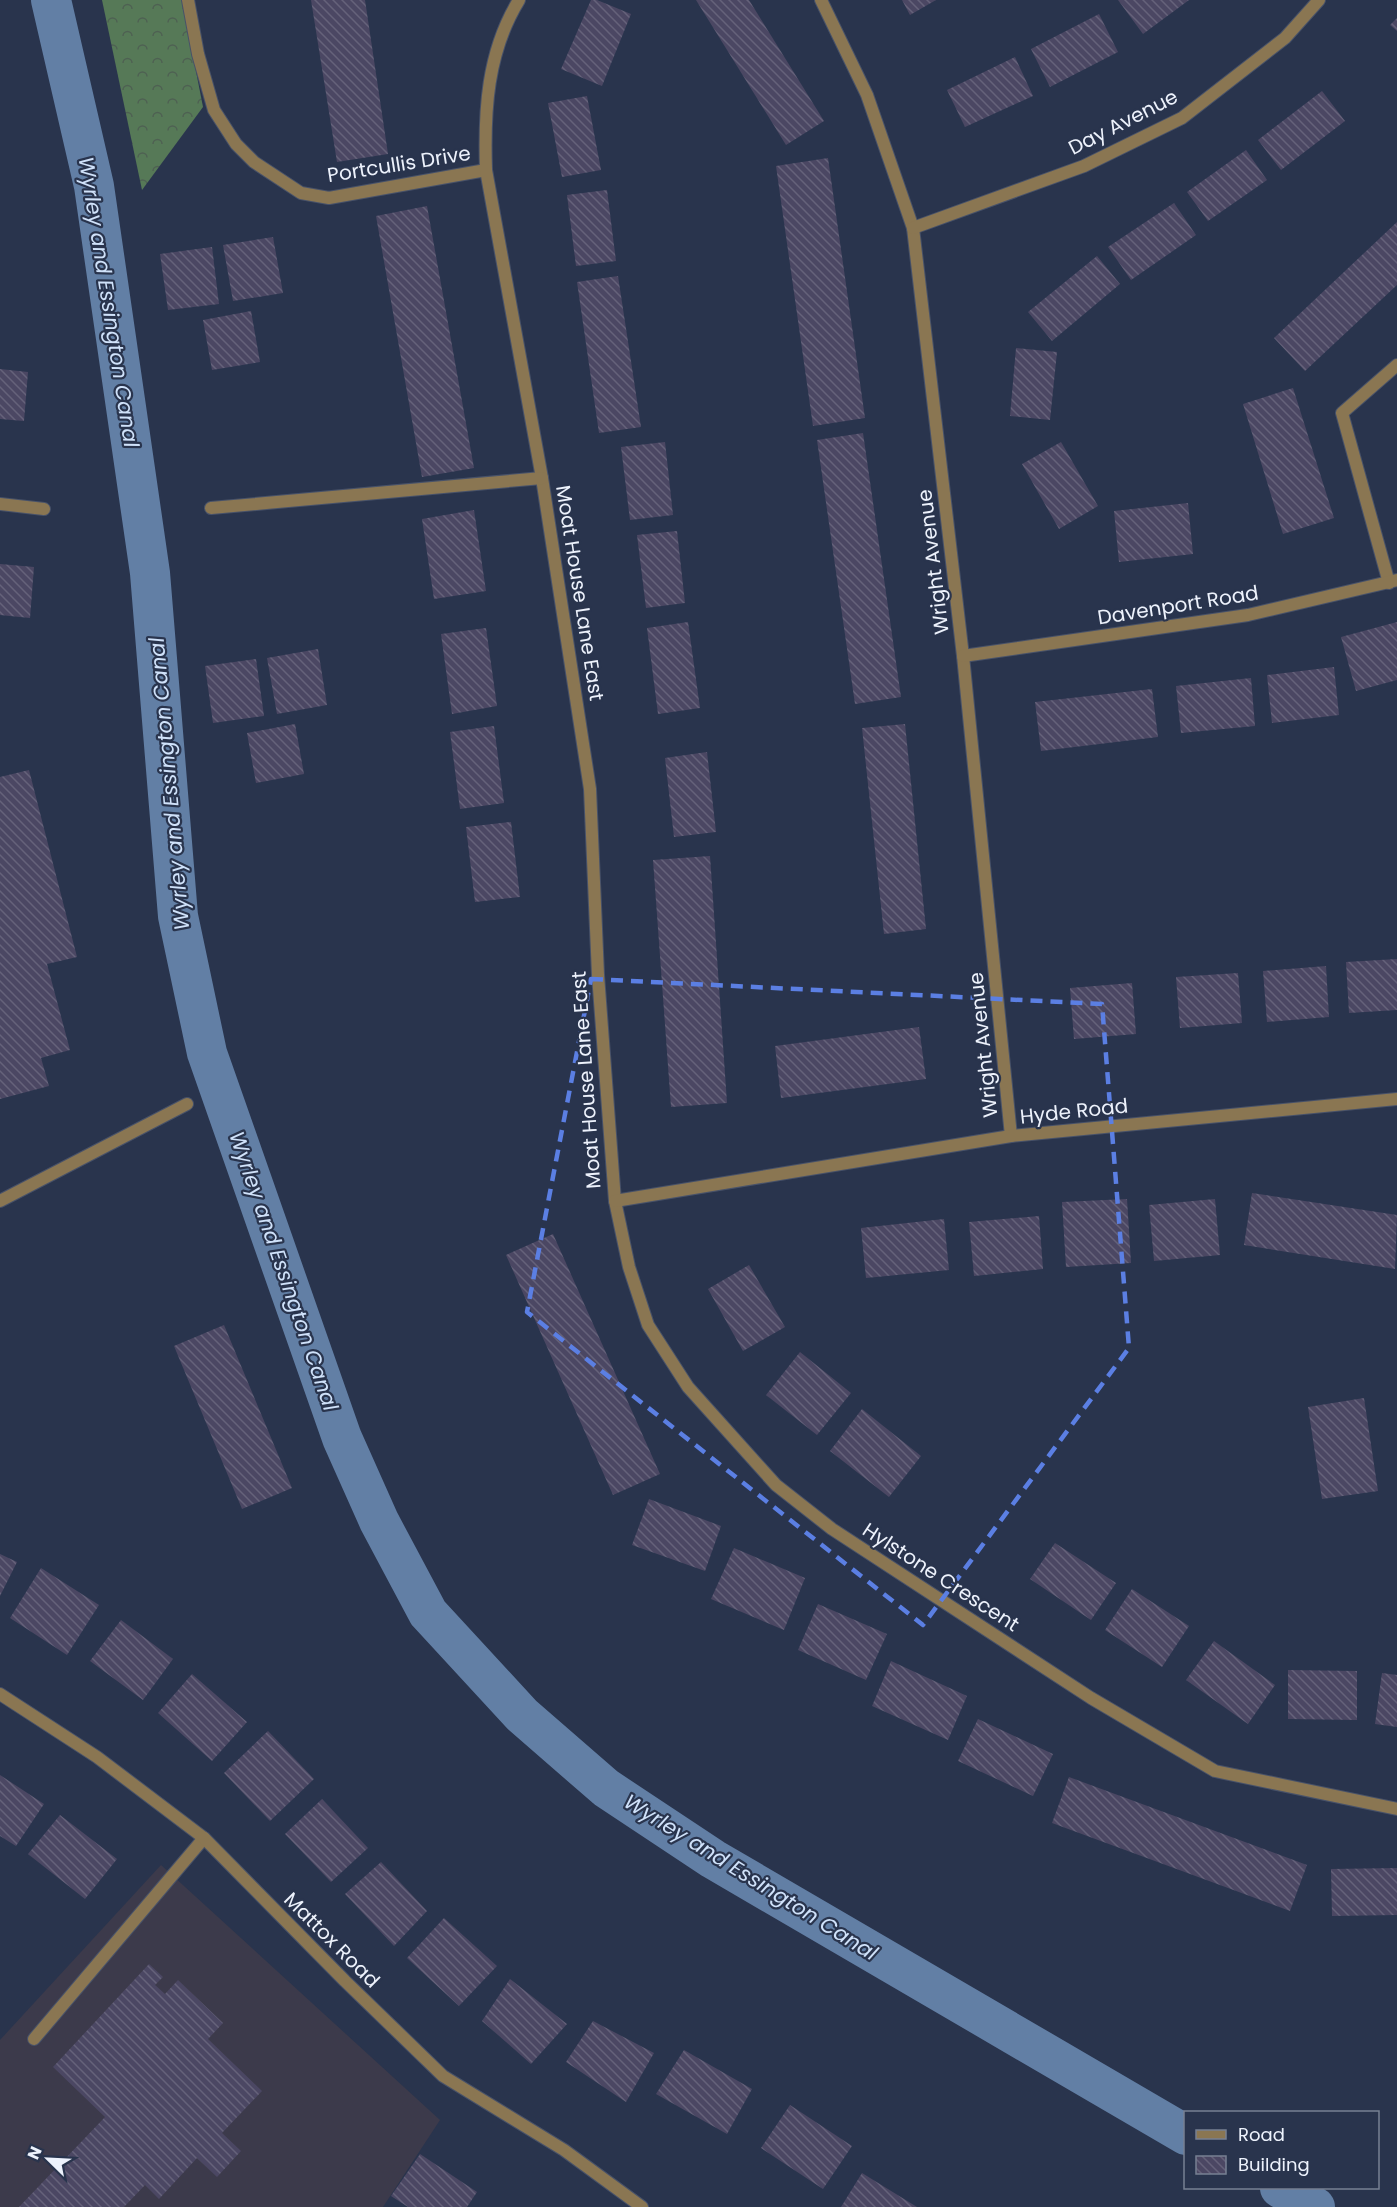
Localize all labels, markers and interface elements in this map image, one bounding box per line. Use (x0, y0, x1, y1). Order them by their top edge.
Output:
street label: Day Avenue (1063, 82, 1183, 162)
street label: Portcullis Drive (325, 139, 473, 189)
water label: Wyrley and Essington Canal (72, 155, 146, 450)
street label: Moat House Lane East (549, 483, 611, 703)
street label: Wright Avenue (910, 488, 956, 636)
street label: Davenport Road (1096, 578, 1260, 632)
water label: Wyrley and Essington Canal (142, 635, 196, 932)
street label: Moat House Lane East (564, 970, 608, 1190)
street label: Wright Avenue (961, 971, 1005, 1119)
street label: Hyde Road (1019, 1091, 1129, 1131)
water label: Wyrley and Essington Canal (222, 1127, 346, 1415)
street label: Hylstone Crescent (857, 1516, 1025, 1638)
water label: Wyrley and Essington Canal (619, 1787, 884, 1968)
street label: Mattox Road (278, 1886, 386, 1994)
legend (1184, 2111, 1379, 2189)
text: Road (1238, 2122, 1285, 2147)
north arrow (18, 2129, 78, 2189)
text: N (22, 2143, 48, 2163)
text: Building (1238, 2152, 1310, 2177)

